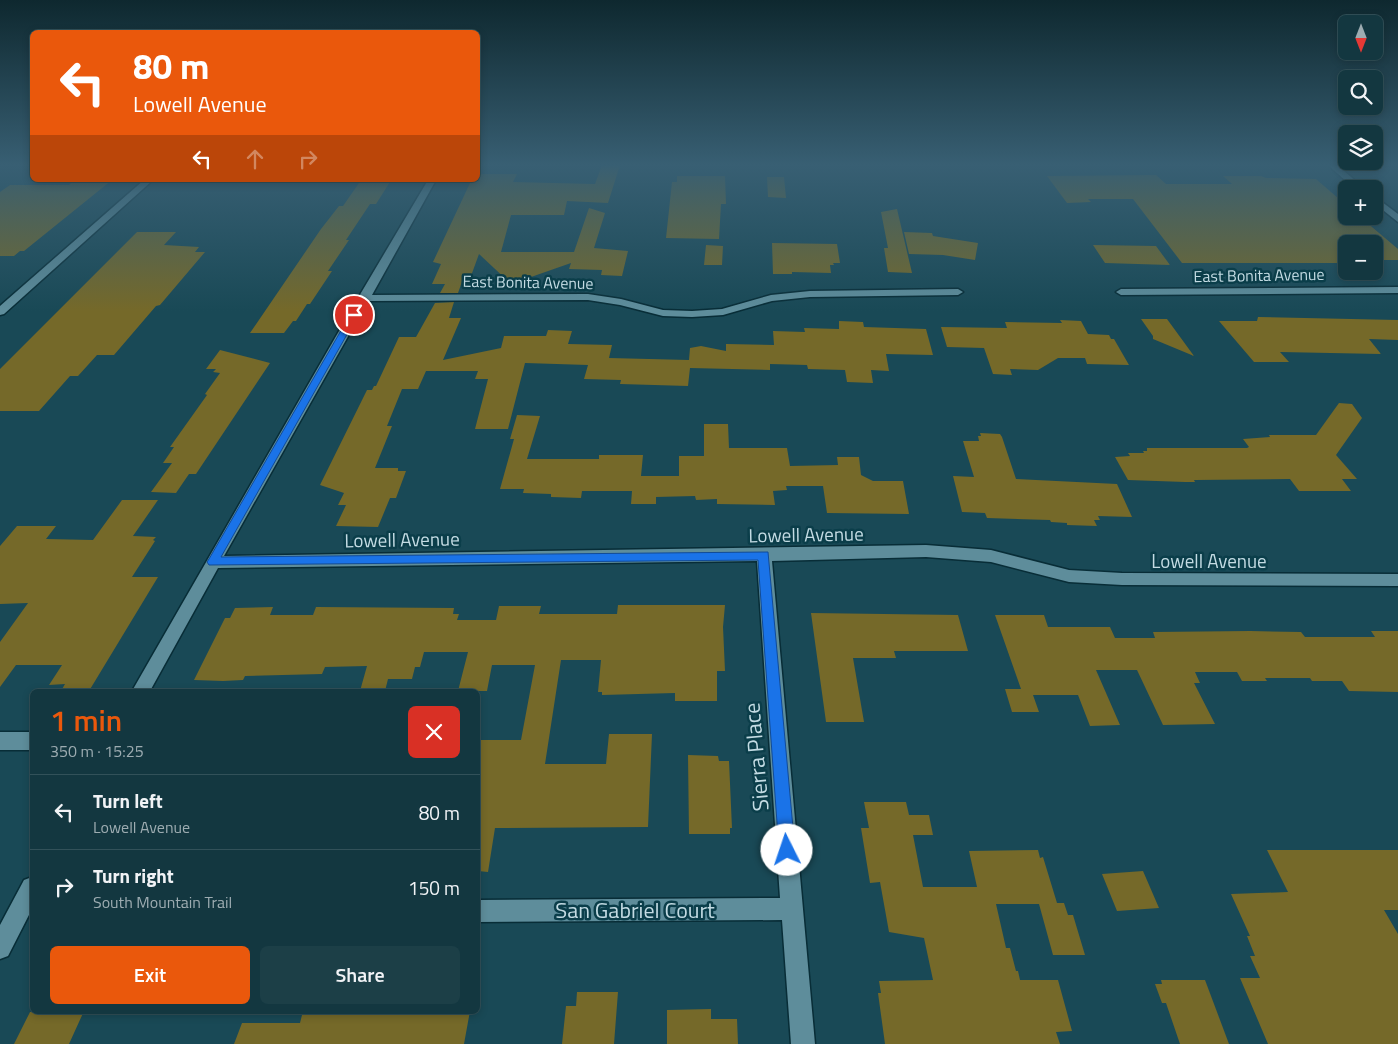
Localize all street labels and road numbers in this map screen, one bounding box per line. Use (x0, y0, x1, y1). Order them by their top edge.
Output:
street label: East Bonita Avenue (1193, 262, 1325, 288)
street label: East Bonita Avenue (462, 269, 594, 295)
street label: Lowell Avenue (748, 518, 864, 550)
street label: Lowell Avenue (344, 523, 460, 555)
street label: Lowell Avenue (1151, 546, 1267, 575)
street label: Sierra Place (734, 701, 778, 813)
street label: San Gabriel Court (555, 893, 715, 927)

